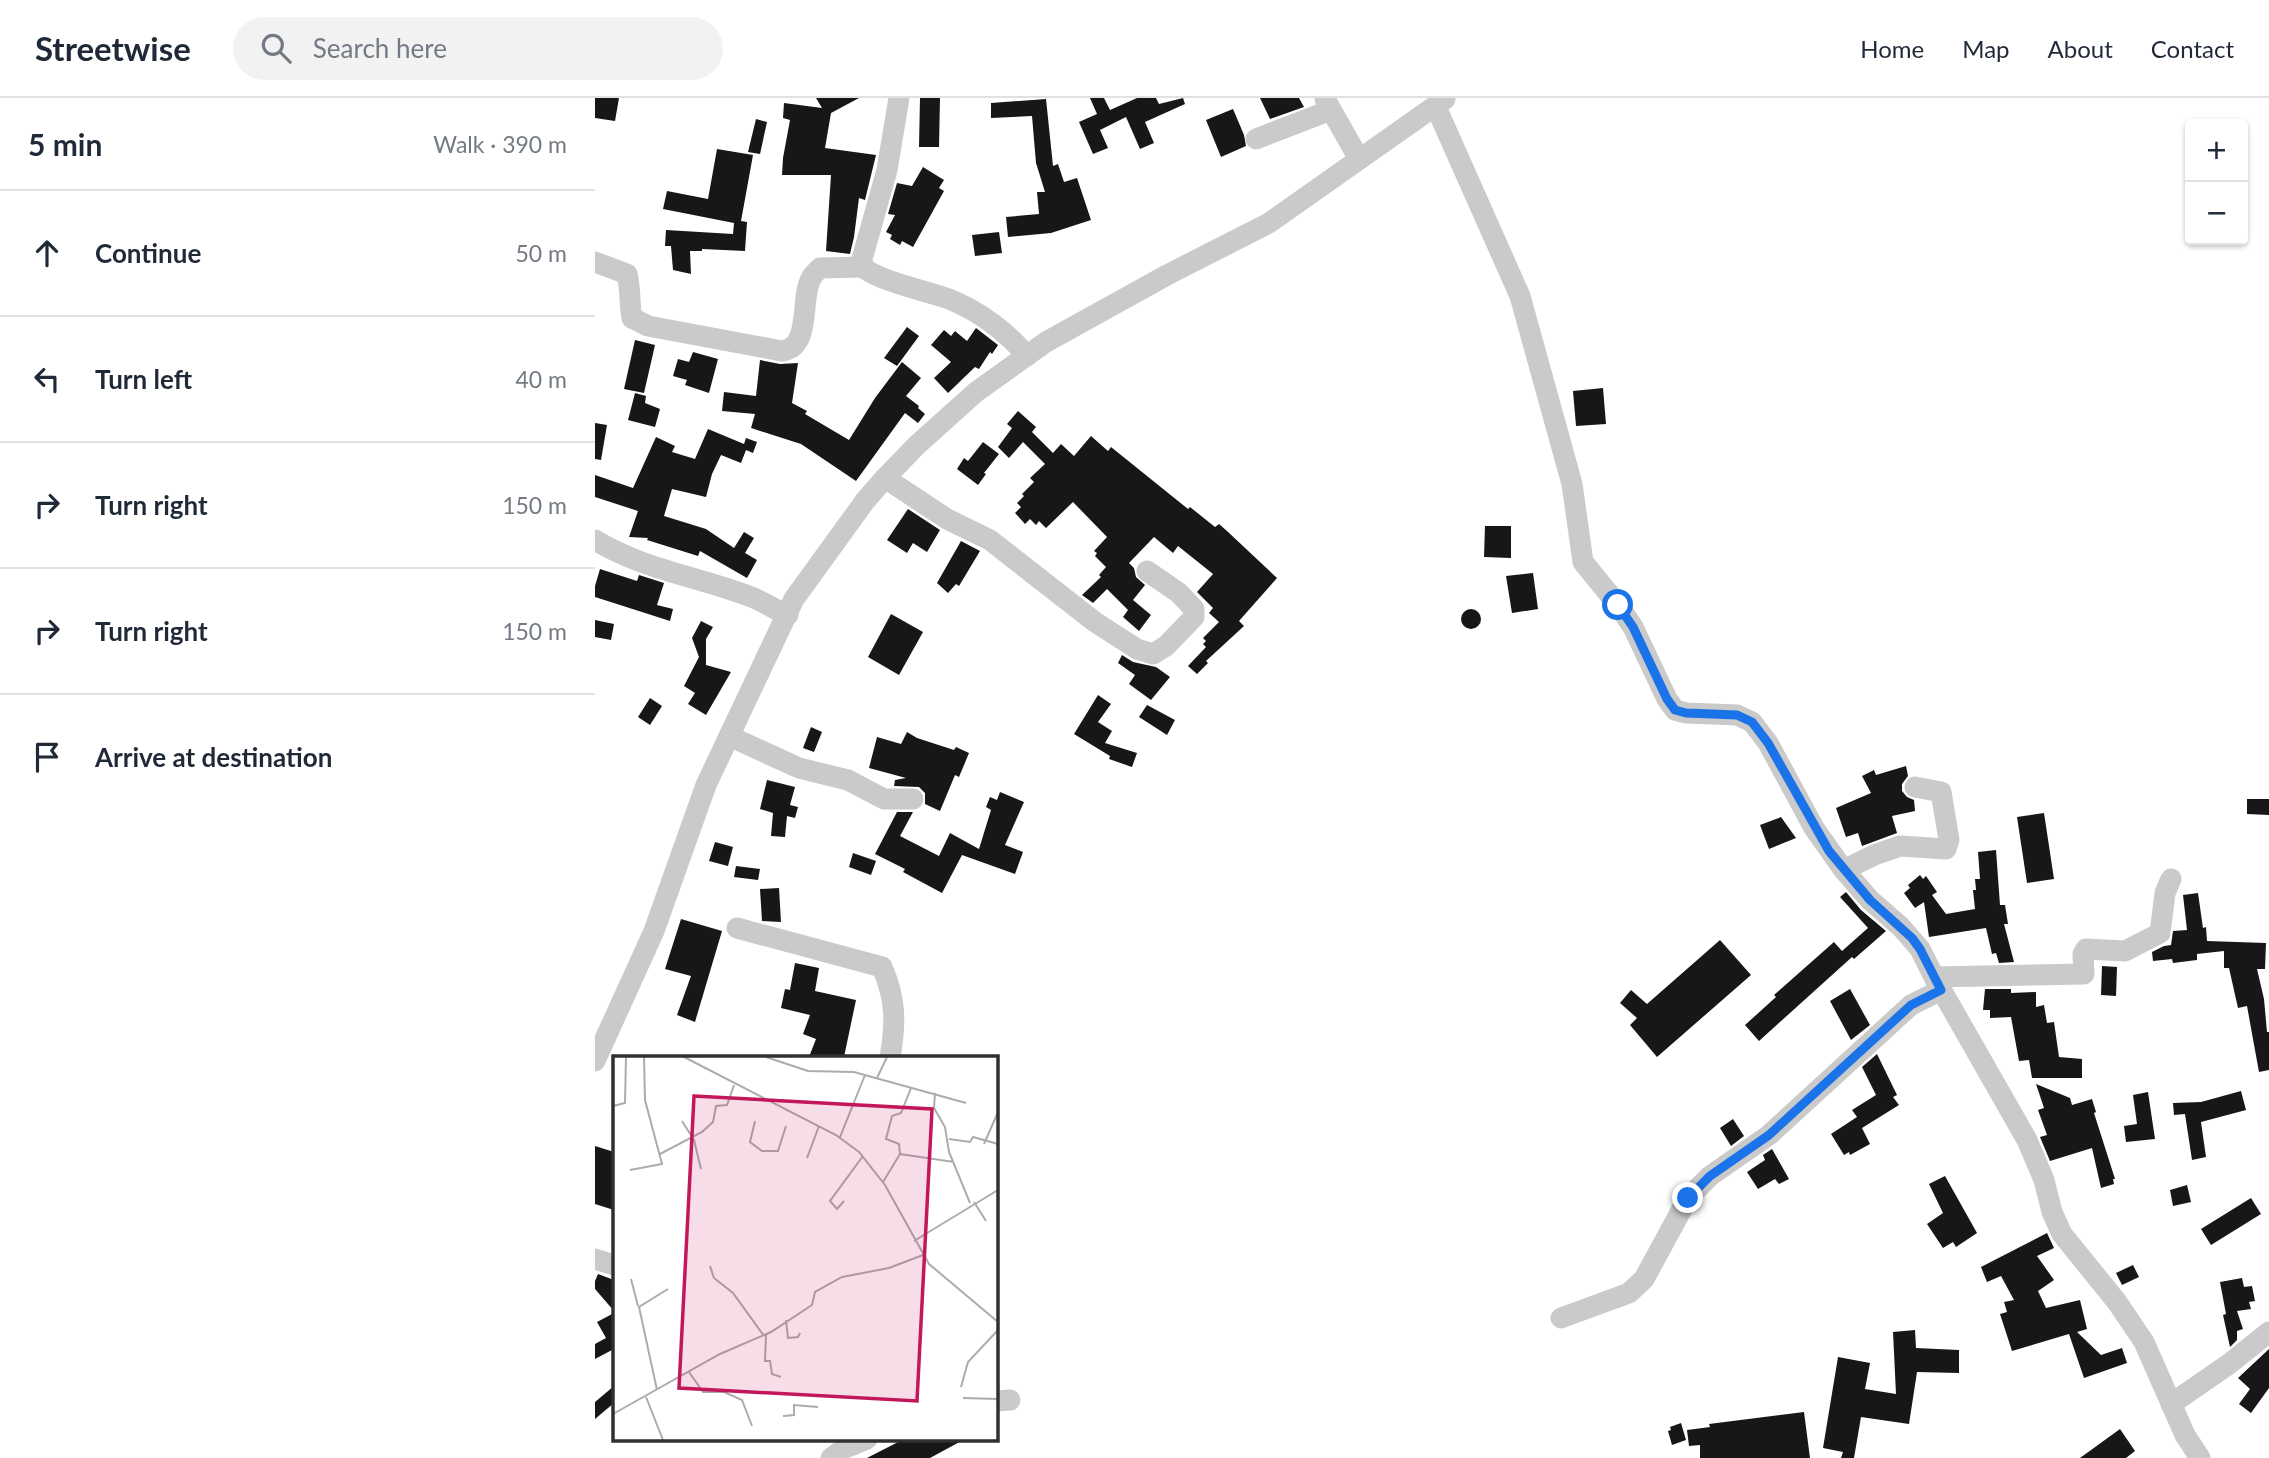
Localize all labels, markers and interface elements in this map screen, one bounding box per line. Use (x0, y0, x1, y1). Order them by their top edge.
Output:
search box (233, 17, 723, 80)
text: Streetwise (35, 28, 191, 68)
icon: search (257, 29, 295, 67)
text: Search here (313, 32, 447, 64)
text: Home (1860, 34, 1924, 63)
text: Map (1962, 34, 2010, 63)
text: About (2048, 34, 2113, 63)
text: Contact (2151, 34, 2234, 63)
map controls (2185, 119, 2248, 245)
button: + (2185, 119, 2248, 182)
text: 5 min (28, 126, 102, 162)
text: Walk · 390 m (433, 130, 567, 158)
button: − (2185, 182, 2248, 245)
icon: ahead (28, 234, 66, 272)
text: Continue (95, 237, 201, 269)
text: 50 m (516, 239, 567, 267)
icon: left (28, 360, 66, 398)
text: Turn left (95, 363, 192, 395)
text: 40 m (516, 365, 567, 393)
icon: right (28, 486, 66, 524)
text: Turn right (95, 489, 208, 521)
text: 150 m (502, 491, 567, 519)
route start (1602, 589, 1633, 620)
icon: right (28, 612, 66, 650)
text: Turn right (95, 615, 208, 647)
text: 150 m (502, 617, 567, 645)
icon: arrive (28, 738, 66, 776)
text: Arrive at destination (95, 741, 332, 773)
inset map (613, 1056, 997, 1440)
route end (1672, 1182, 1703, 1213)

